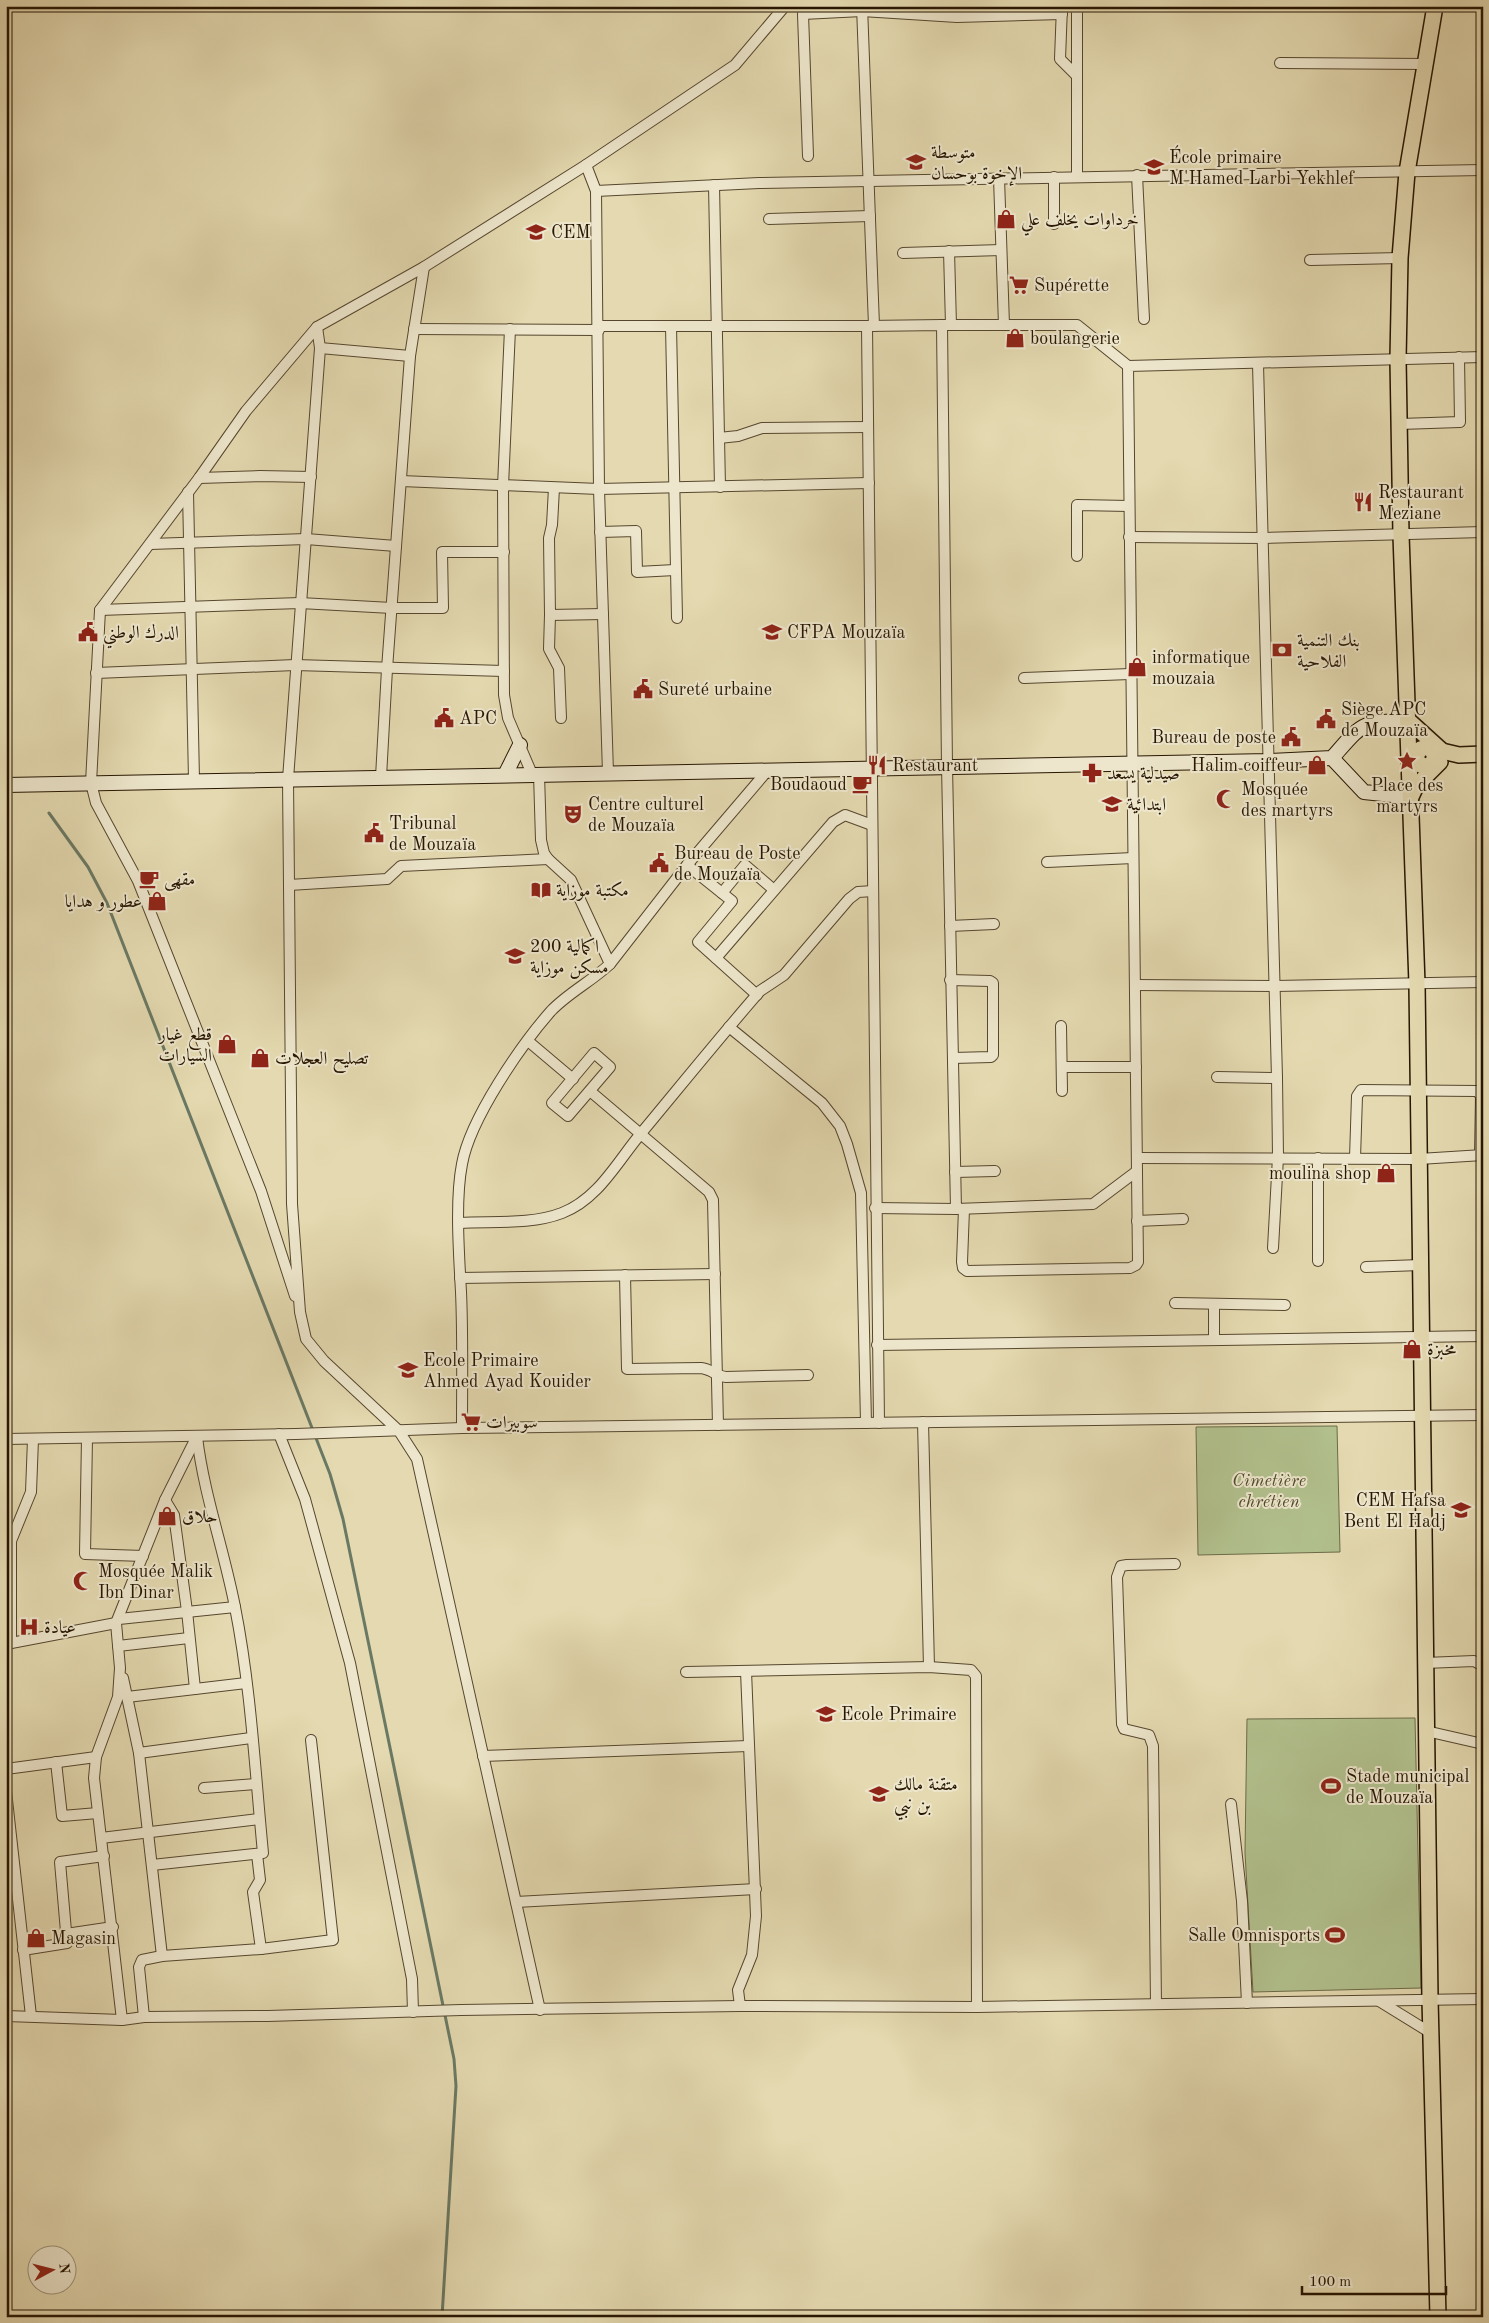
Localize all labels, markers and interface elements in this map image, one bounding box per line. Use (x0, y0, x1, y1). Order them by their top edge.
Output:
place label: متوسطة الإخوة بوحسان (931, 144, 1022, 186)
place label: École primaire M'Hamed Larbi Yekhlef (1169, 145, 1355, 188)
school or university icon: متوسطة الإخوة بوحسان (905, 151, 927, 173)
school or university icon: École primaire M'Hamed Larbi Yekhlef (1143, 156, 1165, 178)
shop icon: خرداوات يخلف علي (995, 208, 1017, 230)
place label: خرداوات يخلف علي (1021, 211, 1139, 236)
school or university icon: CEM (525, 221, 547, 243)
place label: CEM (551, 224, 591, 242)
supermarket icon: Supérette (1008, 274, 1030, 296)
place label: Supérette (1034, 277, 1109, 295)
shop icon: boulangerie (1004, 327, 1026, 349)
place label: boulangerie (1030, 330, 1120, 348)
place label: Restaurant Meziane (1378, 484, 1464, 523)
restaurant icon: Restaurant Meziane (1352, 491, 1374, 513)
public building icon: الدرك الوطني (77, 621, 99, 643)
school or university icon: CFPA Mouzaïa (761, 621, 783, 643)
place label: الدرك الوطني (103, 623, 179, 649)
place label: CFPA Mouzaïa (787, 624, 905, 642)
place label: بنك التنمية الفلاحية (1297, 632, 1360, 671)
bank icon: بنك التنمية الفلاحية (1271, 639, 1293, 661)
place label: informatique mouzaia (1152, 649, 1250, 688)
shop icon: informatique mouzaia (1126, 656, 1148, 678)
public building icon: Sureté urbaine (632, 678, 654, 700)
place label: Sureté urbaine (658, 681, 772, 699)
place label: Siège APC de Mouzaïa (1341, 701, 1428, 740)
public building icon: APC (433, 707, 455, 729)
public building icon: Siège APC de Mouzaïa (1315, 708, 1337, 730)
place label: APC (459, 710, 497, 728)
public building icon: Bureau de poste (1280, 726, 1302, 748)
place label: Bureau de poste (1151, 729, 1276, 747)
place icon: Place des martyrs (1396, 750, 1418, 772)
restaurant icon: Restaurant (866, 754, 888, 776)
shop icon: Halim coiffeur (1306, 754, 1328, 776)
place label: Restaurant (892, 757, 978, 775)
place label: Halim coiffeur (1191, 757, 1303, 775)
pharmacy icon: صيدلية يسعد (1081, 762, 1103, 784)
place label: صيدلية يسعد (1107, 765, 1180, 784)
cafe icon: Boudaoud (851, 773, 873, 795)
place label: Boudaoud (770, 776, 847, 794)
place label: Place des martyrs (1371, 777, 1444, 816)
place label: Mosquée des martyrs (1241, 781, 1333, 820)
mosque icon: Mosquée des martyrs (1215, 788, 1237, 810)
school or university icon: ابتدائية (1101, 793, 1123, 815)
place label: Centre culturel de Mouzaïa (588, 796, 704, 835)
place label: ابتدائية (1127, 796, 1166, 815)
theatre icon: Centre culturel de Mouzaïa (562, 803, 584, 825)
place label: Tribunal de Mouzaïa (389, 815, 476, 854)
public building icon: Tribunal de Mouzaïa (363, 822, 385, 844)
place label: Bureau de Poste de Mouzaïa (674, 845, 801, 884)
public building icon: Bureau de Poste de Mouzaïa (648, 852, 670, 874)
cafe icon: مقهى (138, 868, 160, 890)
place label: مقهى (164, 871, 195, 891)
library icon: مكتبة موزاية (530, 879, 552, 901)
place label: مكتبة موزاية (556, 881, 629, 901)
shop icon: عطور و هدايا (146, 890, 168, 912)
place label: عطور و هدايا (65, 893, 142, 912)
place label: اكمالية 200 مسكن موزاية (530, 937, 608, 979)
school or university icon: اكمالية 200 مسكن موزاية (504, 945, 526, 967)
place label: قطع غيار السيارات (157, 1026, 212, 1066)
shop icon: قطع غيار السيارات (216, 1033, 238, 1055)
shop icon: تصليح العجلات (249, 1047, 271, 1069)
place label: تصليح العجلات (275, 1050, 369, 1074)
shop icon: moulina shop (1375, 1162, 1397, 1184)
place label: moulina shop (1269, 1165, 1371, 1183)
shop icon: مخبزة (1401, 1338, 1423, 1360)
place label: مخبزة (1427, 1341, 1456, 1360)
place label: Ecole Primaire Ahmed Ayad Kouider (423, 1352, 591, 1391)
school or university icon: Ecole Primaire Ahmed Ayad Kouider (397, 1359, 419, 1381)
supermarket icon: سوبيرات (460, 1411, 482, 1433)
place label: سوبيرات (486, 1414, 538, 1433)
park label: Cimetière chrétien (1232, 1472, 1306, 1511)
place label: CEM Hafsa Bent El Hadj (1344, 1492, 1446, 1531)
school or university icon: CEM Hafsa Bent El Hadj (1450, 1499, 1472, 1521)
shop icon: حلاق (156, 1505, 178, 1527)
place label: حلاق (182, 1508, 218, 1526)
place label: Mosquée Malik Ibn Dinar (98, 1563, 213, 1602)
mosque icon: Mosquée Malik Ibn Dinar (72, 1570, 94, 1592)
hospital icon: عيادة (18, 1616, 40, 1638)
place label: عيادة (44, 1619, 76, 1637)
school or university icon: Ecole Primaire (815, 1703, 837, 1725)
place label: Ecole Primaire (841, 1706, 957, 1724)
place label: Stade municipal de Mouzaïa (1346, 1768, 1469, 1807)
sports icon: Stade municipal de Mouzaïa (1320, 1775, 1342, 1797)
place label: متقنة مالك بن نبي (894, 1776, 958, 1821)
school or university icon: متقنة مالك بن نبي (868, 1783, 890, 1805)
sports icon: Salle Omnisports (1324, 1924, 1346, 1946)
shop icon: Magasin (25, 1927, 47, 1949)
place label: Salle Omnisports (1188, 1927, 1320, 1945)
place label: Magasin (51, 1930, 116, 1948)
north arrow (28, 2246, 78, 2296)
text: N (56, 2262, 72, 2275)
scale bar (1302, 2263, 1445, 2295)
text: 100 m (1309, 2275, 1351, 2290)

